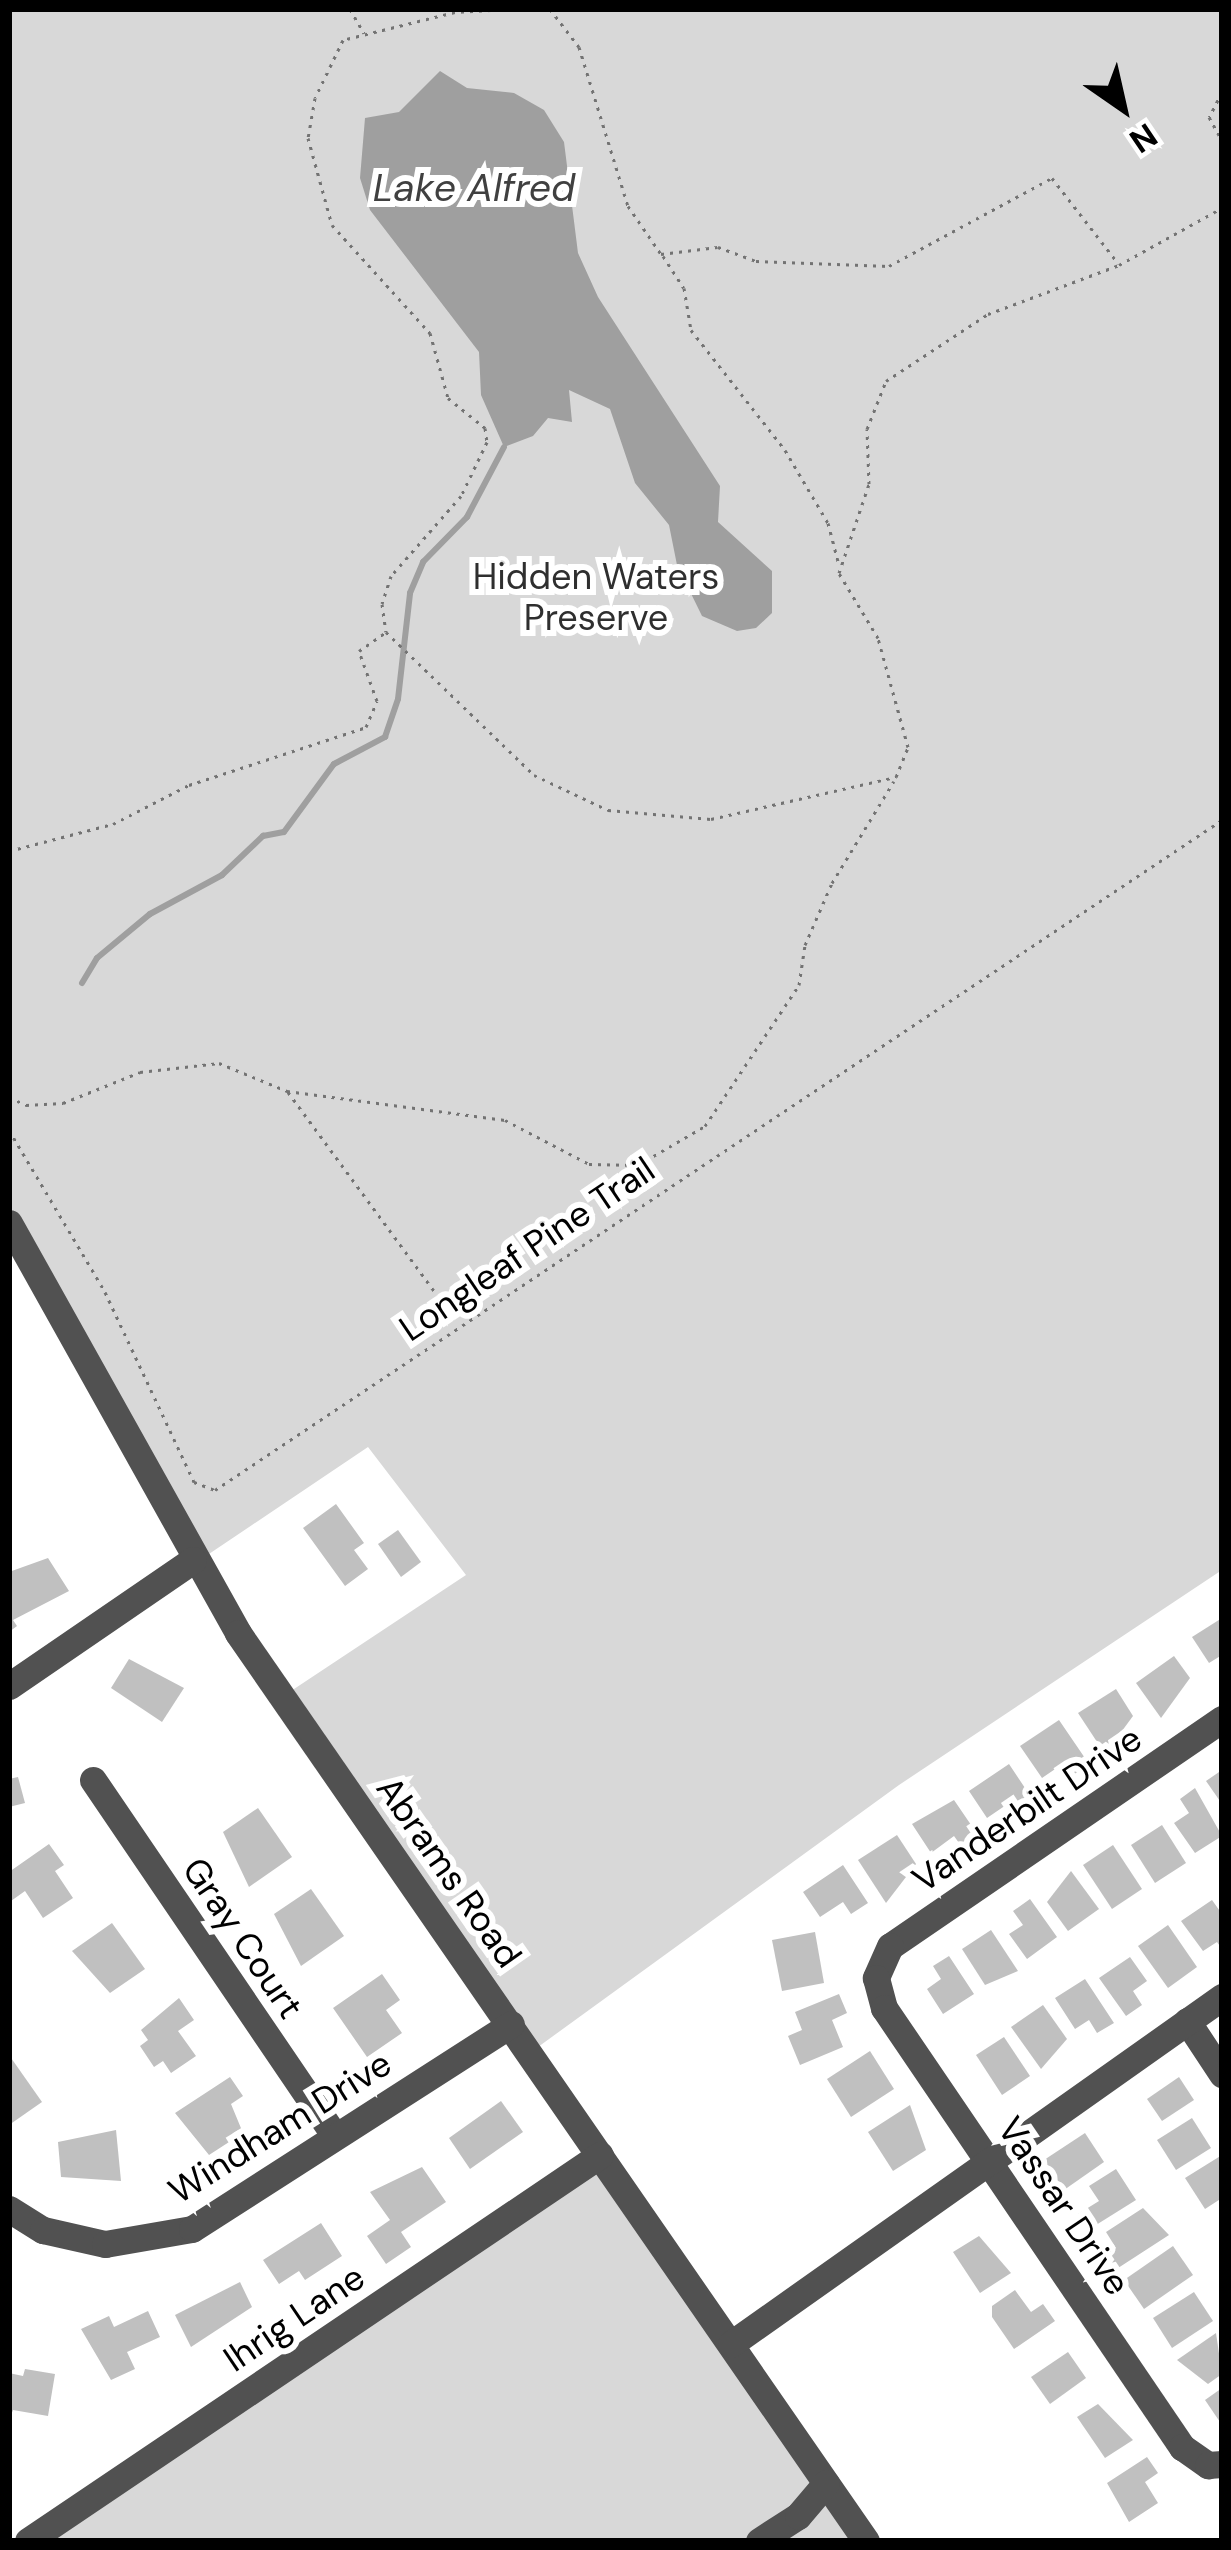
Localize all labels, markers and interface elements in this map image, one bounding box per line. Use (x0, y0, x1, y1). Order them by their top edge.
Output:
north arrow (1063, 48, 1183, 168)
text: N (1121, 114, 1165, 163)
water label: Lake Alfred (373, 165, 575, 211)
park label: Hidden Waters Preserve (473, 554, 719, 639)
street label: Longleaf Pine Trail (391, 1148, 663, 1350)
street label: Vanderbilt Drive (904, 1716, 1150, 1902)
street label: Abrams Road (367, 1768, 531, 1976)
street label: Gray Court (174, 1849, 312, 2027)
street label: Windham Drive (161, 2041, 399, 2213)
street label: Vassar Drive (989, 2109, 1139, 2303)
street label: Ihrig Lane (215, 2255, 373, 2381)

